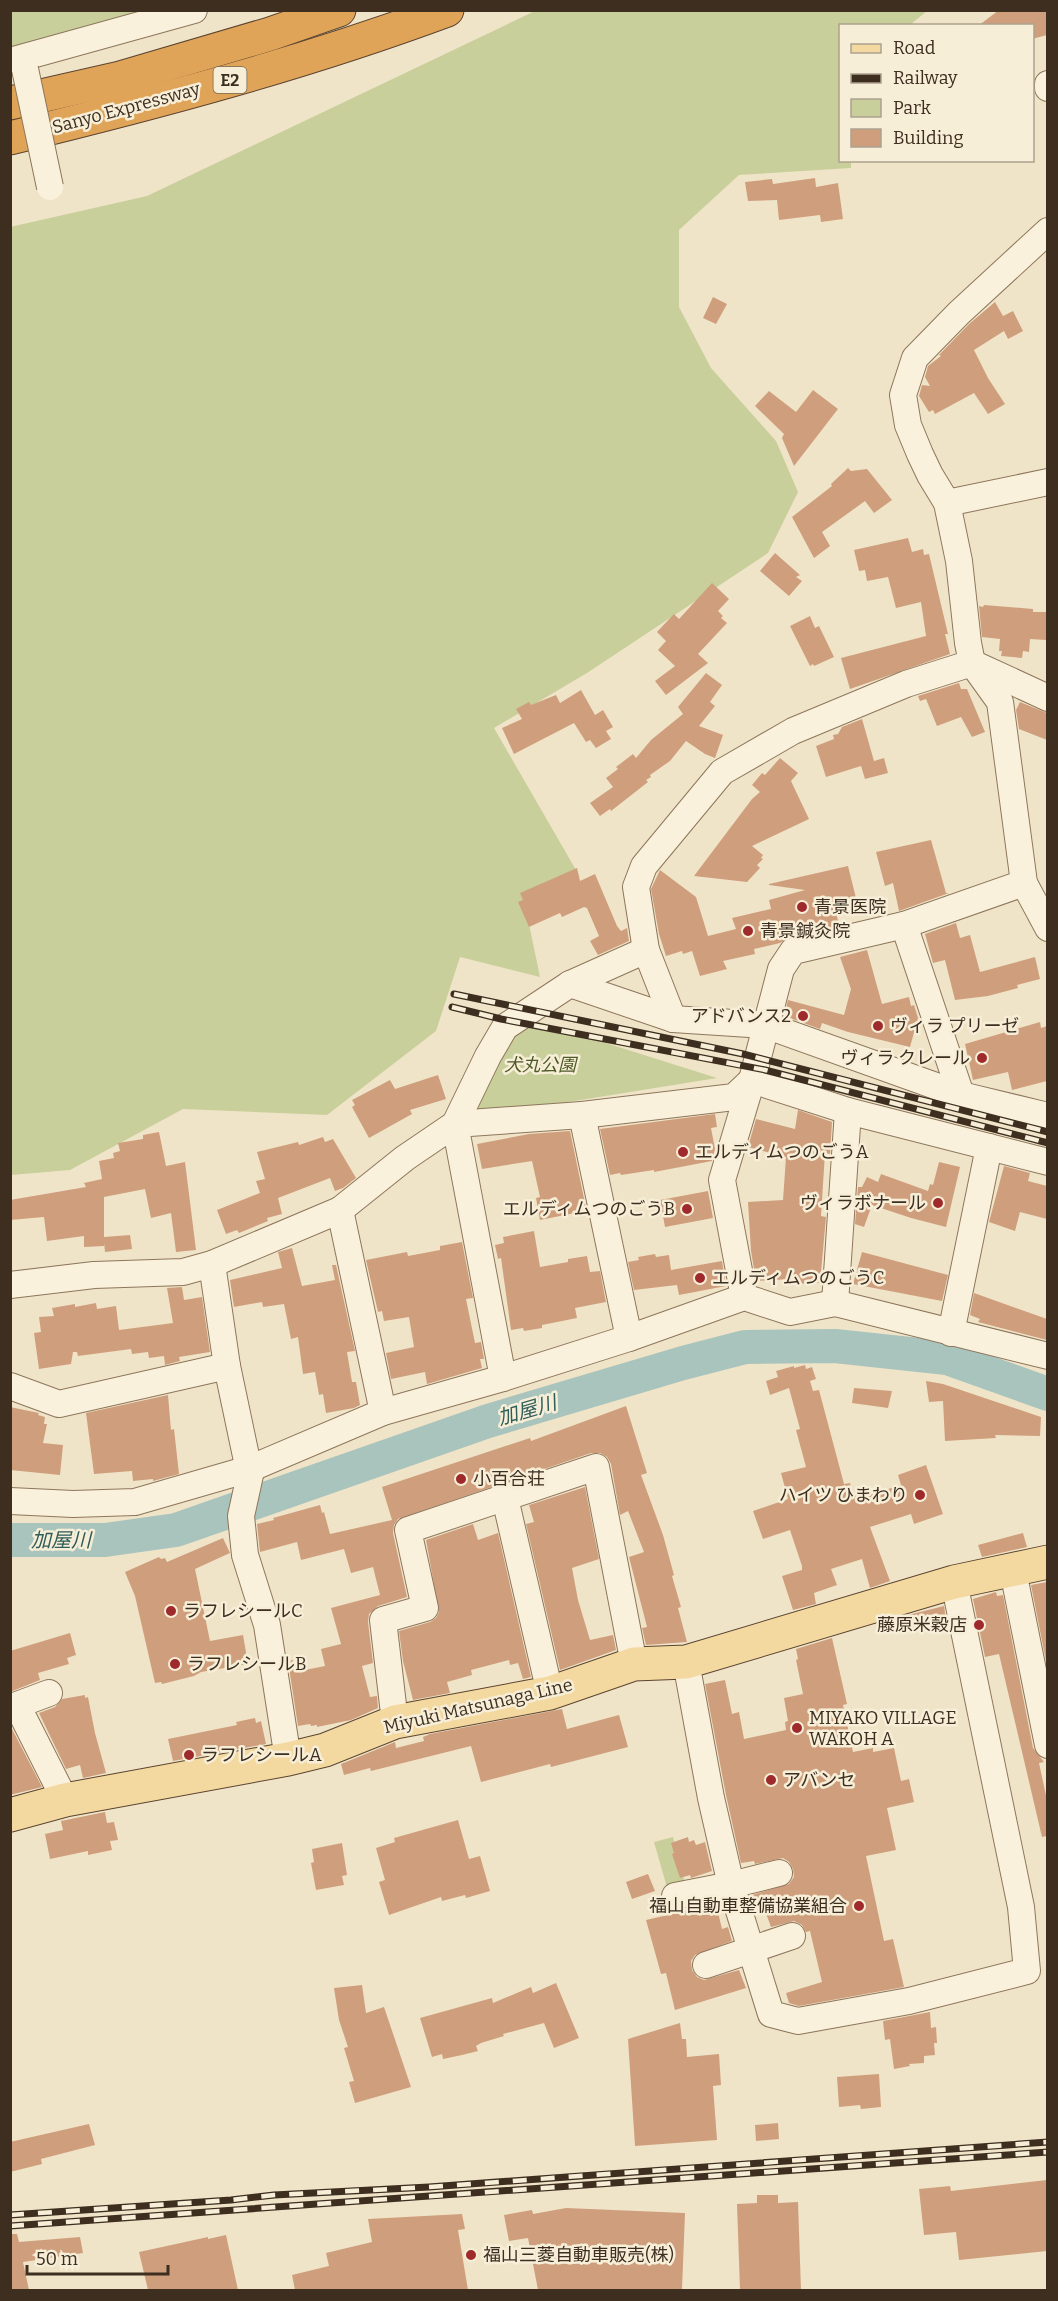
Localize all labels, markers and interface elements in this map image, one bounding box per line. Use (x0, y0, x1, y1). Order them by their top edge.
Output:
legend (839, 24, 1034, 162)
text: Road (893, 37, 936, 59)
road number: E2 (214, 67, 246, 93)
text: Railway (893, 67, 958, 89)
street label: Sanyo Expressway (50, 78, 203, 138)
text: Park (893, 97, 932, 119)
text: Building (893, 127, 964, 149)
place label: 青景医院 (814, 896, 886, 918)
marker: 青景医院 (795, 900, 809, 914)
place label: 青景鍼灸院 (760, 920, 850, 942)
marker: 青景鍼灸院 (741, 924, 755, 938)
place label: アドバンス2 (691, 1005, 791, 1027)
marker: アドバンス2 (796, 1009, 810, 1023)
place label: ヴィラ プリーゼ (890, 1015, 1020, 1037)
marker: ヴィラ プリーゼ (871, 1019, 885, 1033)
place label: ヴィラ クレール (840, 1047, 970, 1069)
marker: ヴィラ クレール (975, 1051, 989, 1065)
park label: 犬丸公園 (504, 1054, 579, 1076)
place label: エルディムつのごうA (695, 1141, 869, 1163)
marker: エルディムつのごうA (676, 1145, 690, 1159)
place label: ヴィラボナール (800, 1192, 926, 1214)
marker: ヴィラボナール (931, 1196, 945, 1210)
place label: エルディムつのごうB (503, 1198, 675, 1220)
marker: エルディムつのごうB (680, 1202, 694, 1216)
place label: エルディムつのごうC (712, 1267, 884, 1289)
marker: エルディムつのごうC (693, 1271, 707, 1285)
water label: 加屋川 (495, 1390, 561, 1430)
place label: 小百合荘 (473, 1468, 545, 1490)
marker: 小百合荘 (454, 1472, 468, 1486)
place label: ハイツ ひまわり (779, 1484, 908, 1506)
marker: ハイツ ひまわり (913, 1488, 927, 1502)
water label: 加屋川 (31, 1528, 93, 1552)
place label: ラフレシールC (183, 1600, 303, 1622)
marker: ラフレシールC (164, 1604, 178, 1618)
place label: 藤原米穀店 (877, 1614, 967, 1636)
marker: 藤原米穀店 (972, 1618, 986, 1632)
place label: ラフレシールB (187, 1653, 307, 1675)
marker: ラフレシールB (168, 1657, 182, 1671)
street label: Miyuki Matsunaga Line (381, 1674, 575, 1738)
place label: MIYAKO VILLAGE WAKOH A (809, 1707, 957, 1750)
marker: MIYAKO VILLAGE WAKOH A (790, 1721, 804, 1735)
place label: ラフレシールA (201, 1744, 322, 1766)
marker: ラフレシールA (182, 1748, 196, 1762)
place label: アバンセ (783, 1769, 855, 1791)
marker: アバンセ (764, 1773, 778, 1787)
place label: 福山自動車整備協業組合 (649, 1895, 847, 1917)
marker: 福山自動車整備協業組合 (852, 1899, 866, 1913)
scale bar (27, 2238, 168, 2276)
place label: 福山三菱自動車販売(株) (483, 2244, 674, 2266)
text: 50 m (36, 2248, 78, 2270)
marker: 福山三菱自動車販売(株) (464, 2248, 478, 2262)

